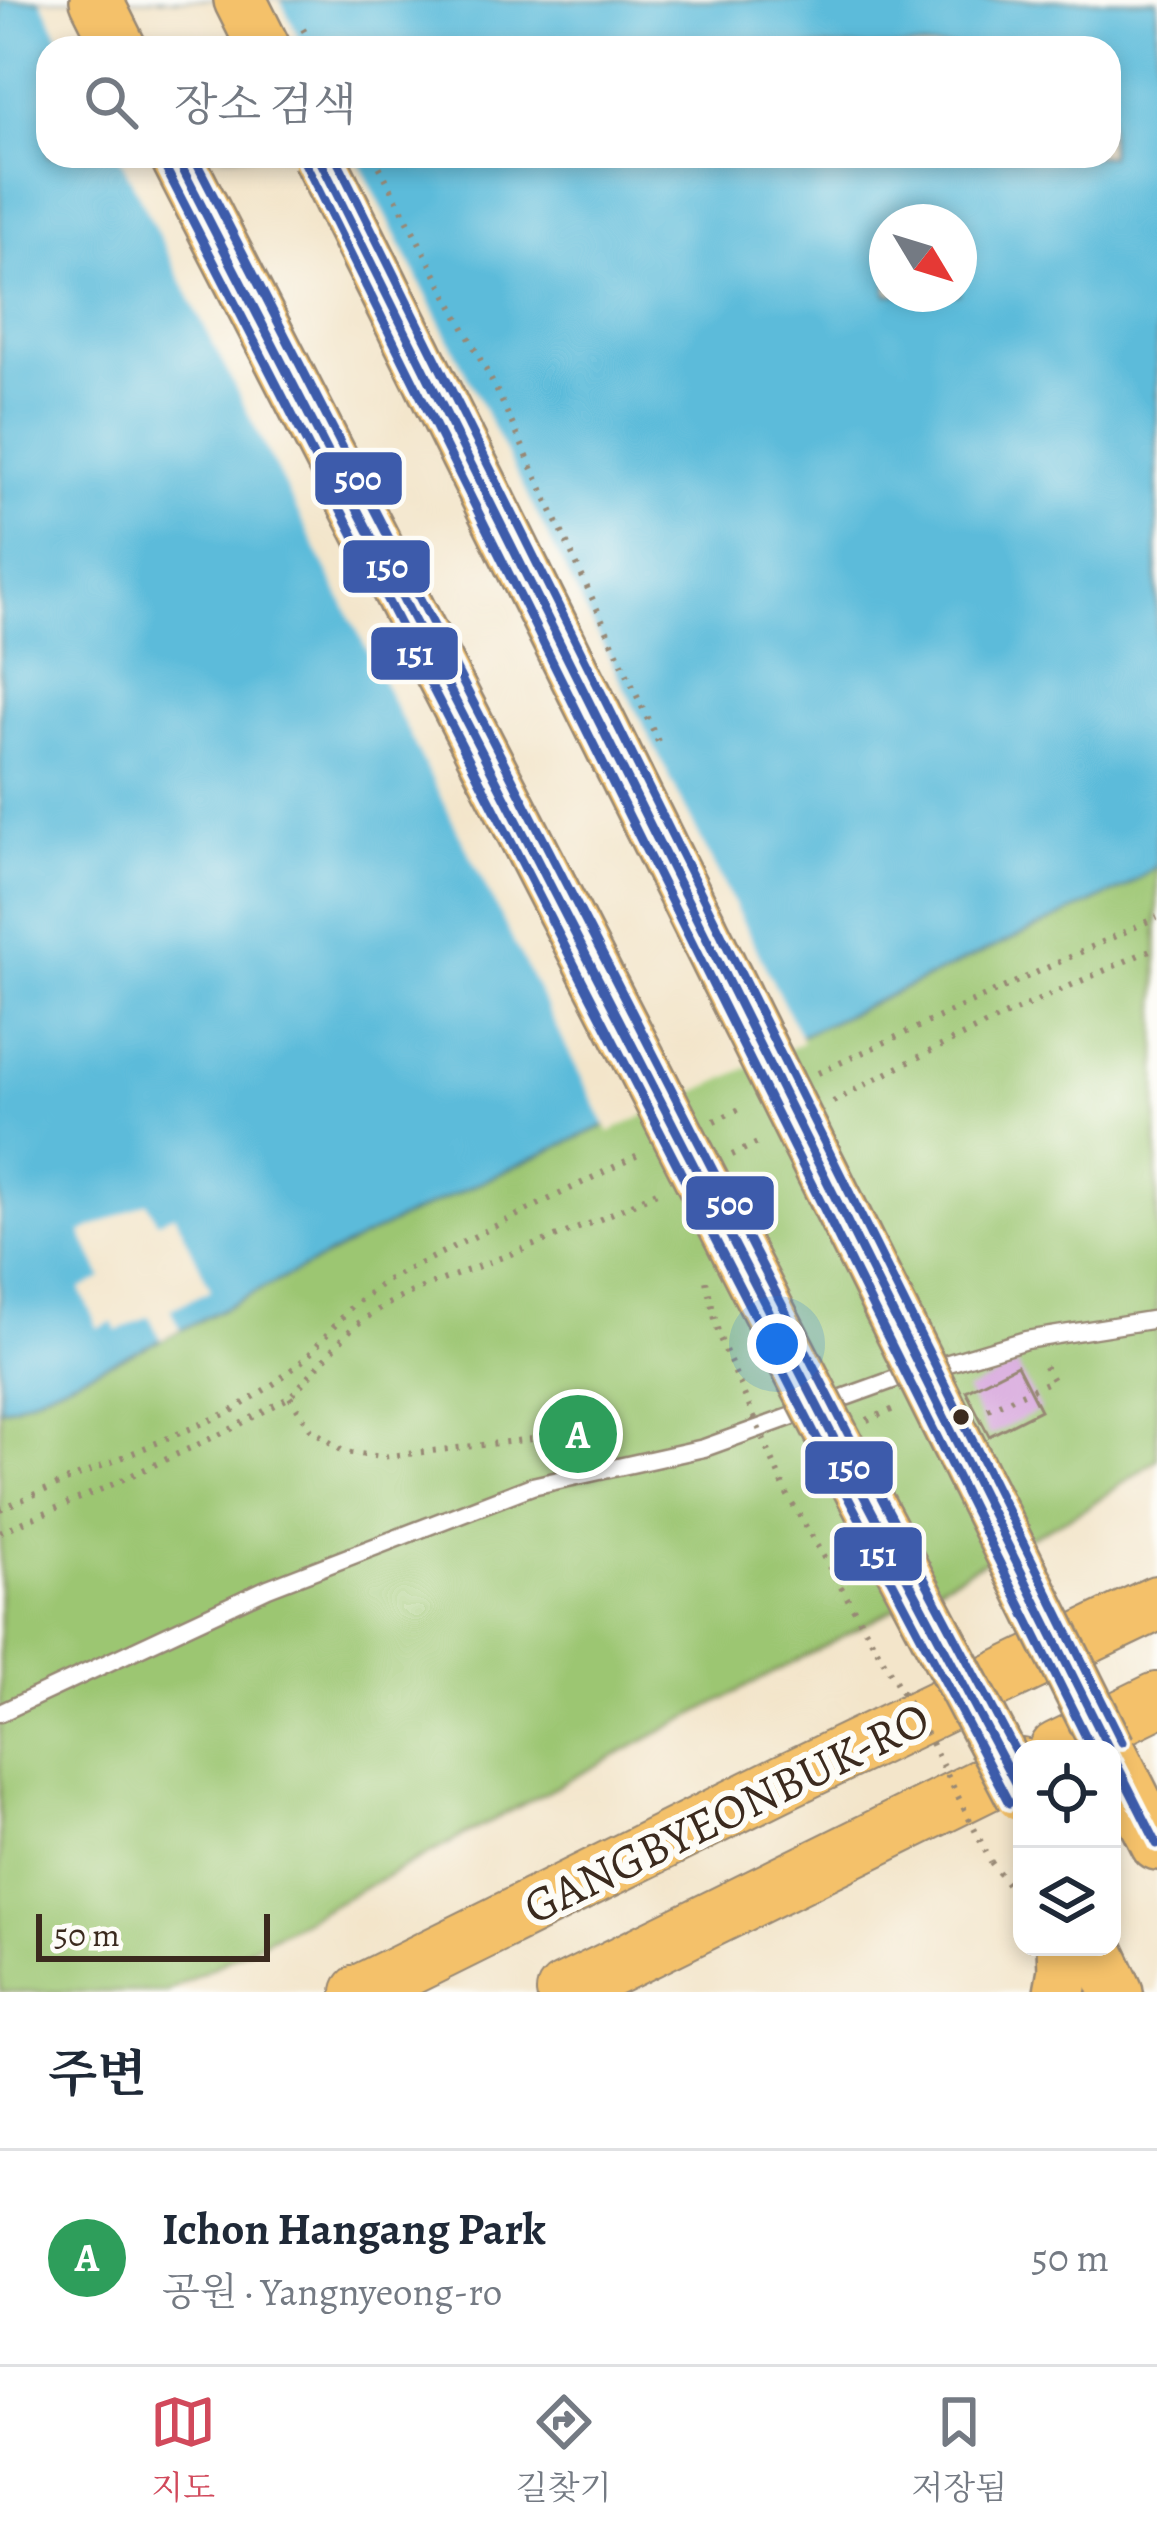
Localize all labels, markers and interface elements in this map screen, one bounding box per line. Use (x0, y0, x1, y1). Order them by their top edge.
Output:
search box (36, 36, 1121, 168)
icon: search (78, 69, 144, 135)
text: 장소 검색 (174, 74, 357, 136)
north arrow (869, 204, 977, 312)
line badge: 500 (313, 450, 404, 507)
text: 500 (334, 456, 382, 501)
line badge: 150 (341, 538, 432, 595)
text: 150 (366, 544, 408, 589)
line badge: 151 (369, 625, 460, 682)
text: 151 (396, 631, 434, 676)
line badge: 500 (684, 1174, 776, 1232)
text: 500 (706, 1181, 754, 1226)
your location (747, 1314, 807, 1374)
pin: A (539, 1389, 617, 1479)
unlabelled marker (950, 1406, 972, 1428)
line badge: 150 (803, 1439, 895, 1496)
text: 150 (828, 1445, 870, 1490)
line badge: 151 (832, 1525, 924, 1583)
text: 151 (859, 1532, 897, 1577)
street label: GANGBYEONBUK-RO (513, 1686, 940, 1940)
map controls (1013, 1740, 1121, 1956)
button: locate (1013, 1740, 1121, 1848)
button: layers (1013, 1848, 1121, 1956)
scale bar (36, 1908, 270, 1961)
text: 50 m (54, 1912, 120, 1957)
text: 주변 (48, 2039, 147, 2109)
text: Ichon Hangang Park (162, 2198, 546, 2260)
text: A (75, 2231, 99, 2284)
text: 50 m (1031, 2231, 1109, 2284)
text: 공원 · Yangnyeong-ro (162, 2265, 502, 2318)
tab: 지도 (150, 2389, 216, 2510)
tab: 길찾기 (516, 2389, 612, 2510)
tab: 저장됨 (911, 2389, 1007, 2510)

